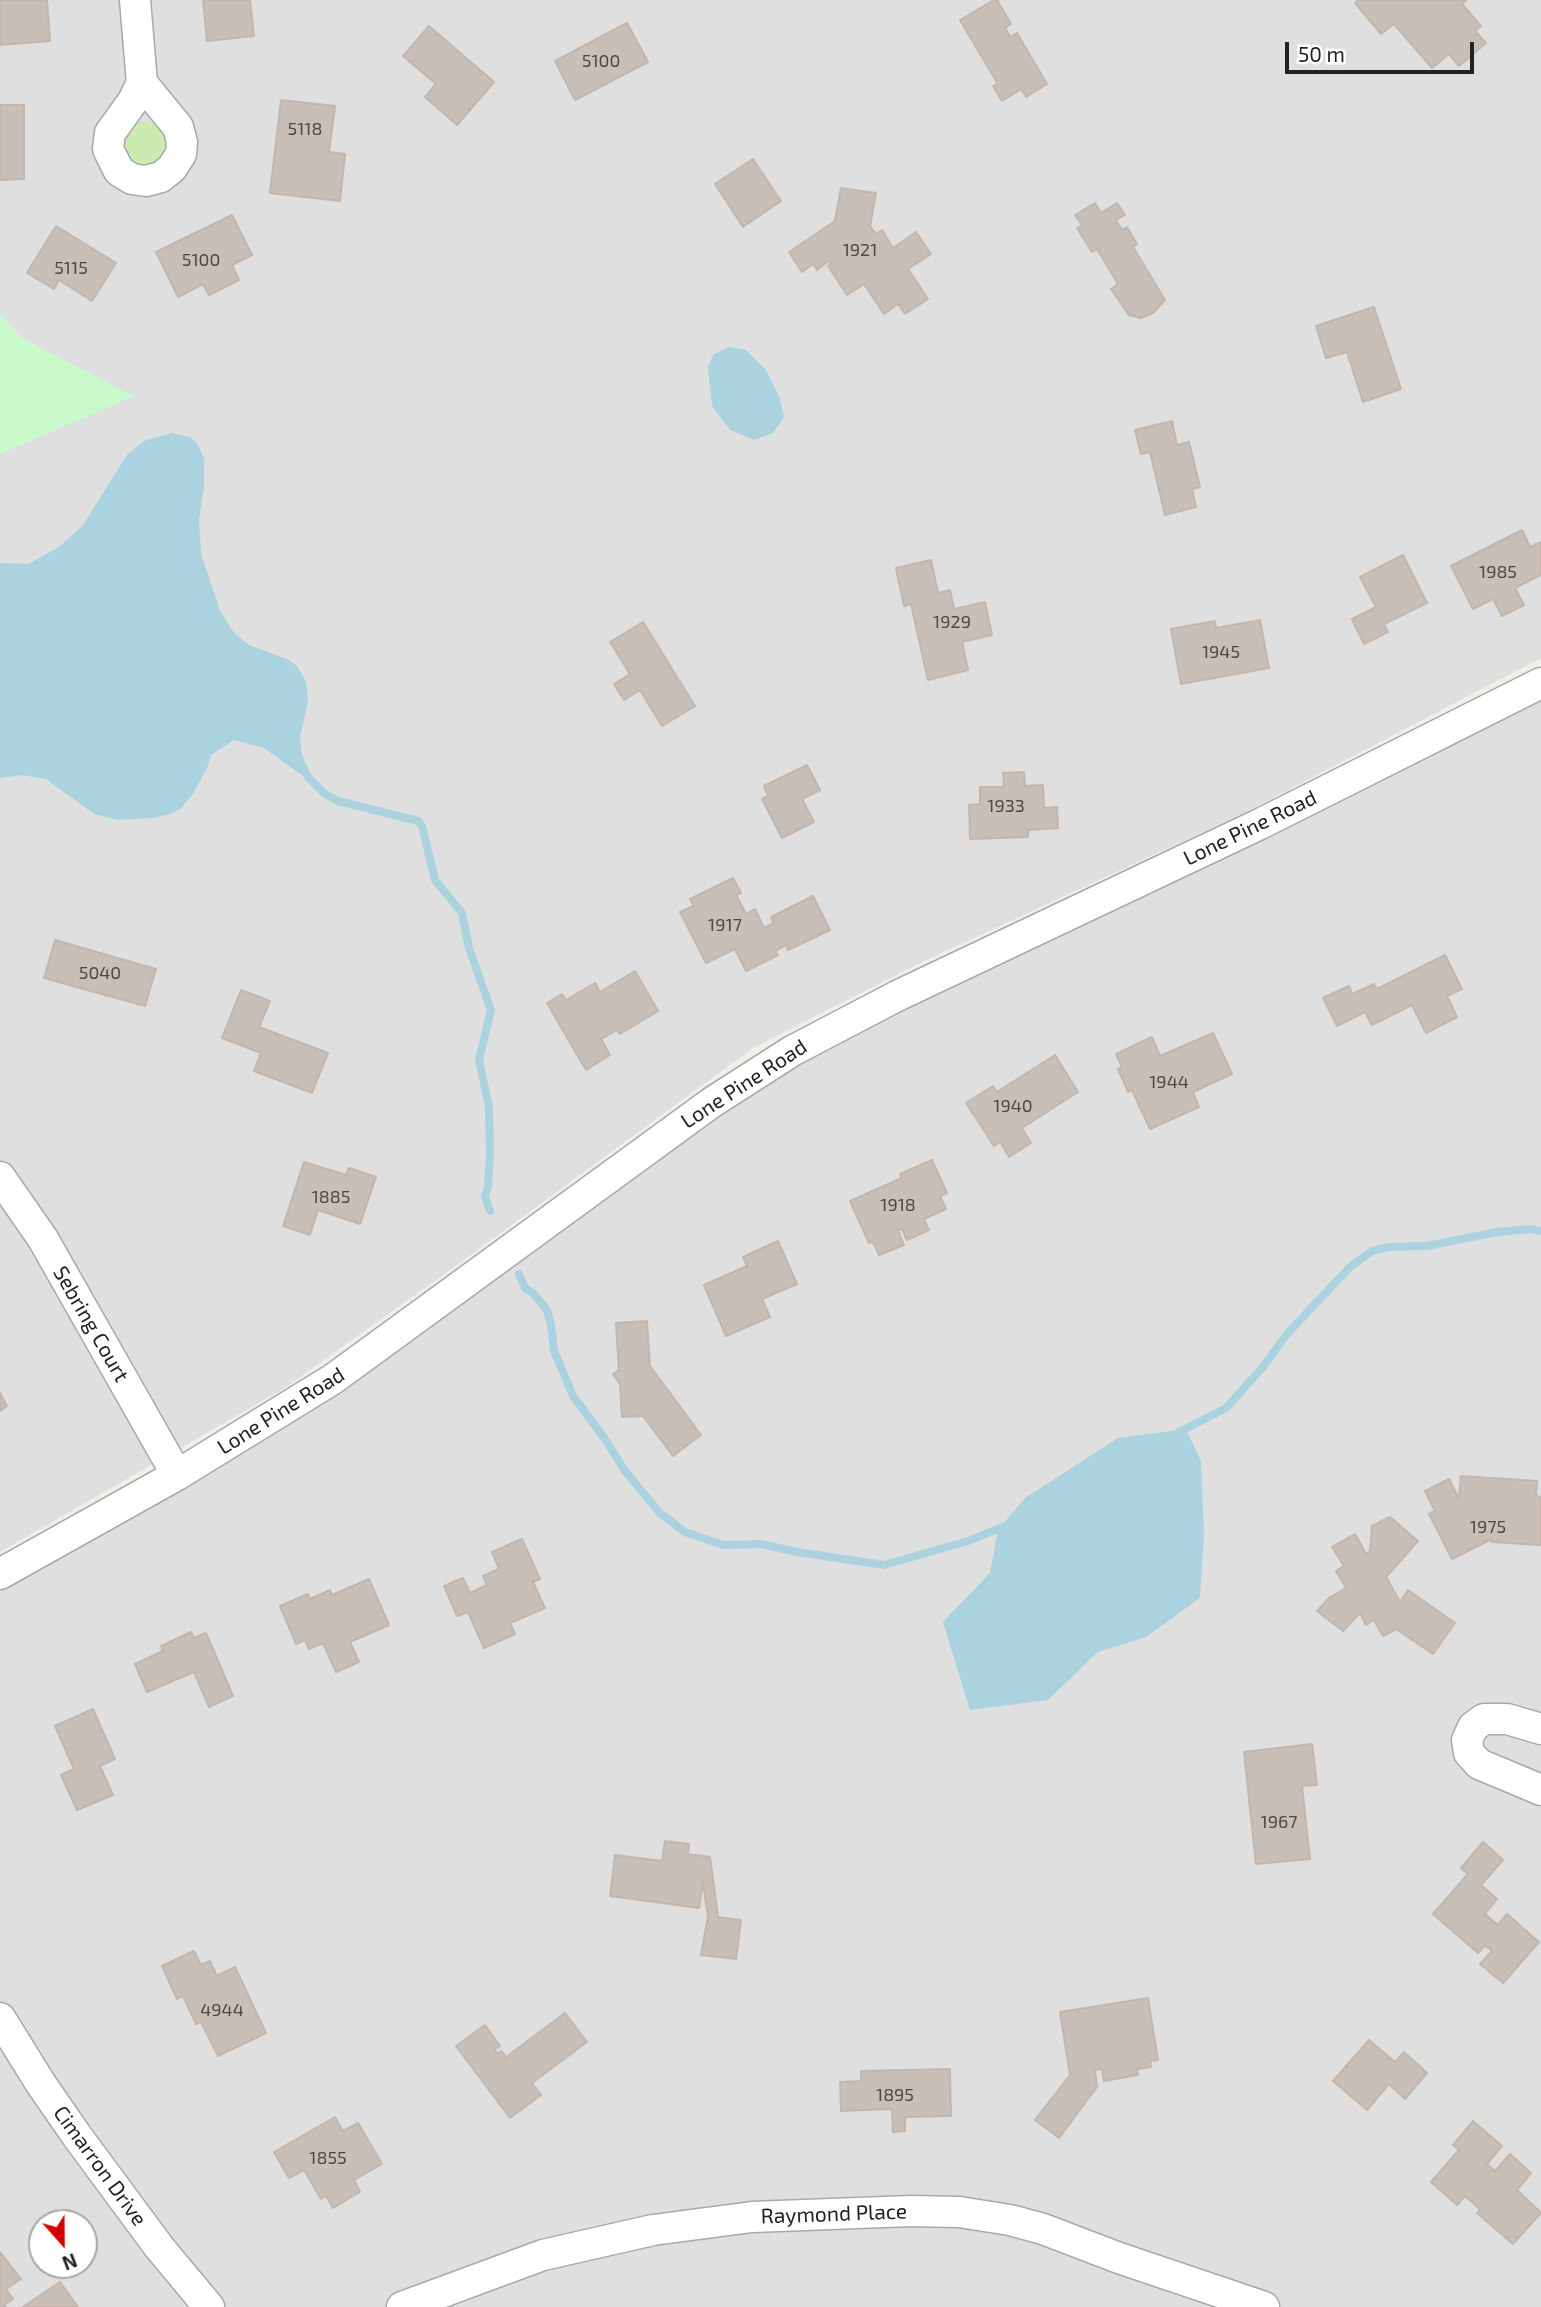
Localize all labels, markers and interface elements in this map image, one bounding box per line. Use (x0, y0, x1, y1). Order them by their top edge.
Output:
scale bar (1289, 28, 1478, 72)
text: 50 m (1298, 41, 1345, 66)
house number: 5100 (582, 50, 620, 72)
house number: 5118 (288, 118, 322, 140)
house number: 1921 (843, 239, 877, 261)
house number: 5100 (182, 249, 220, 271)
house number: 5115 (54, 257, 88, 279)
house number: 1985 (1479, 561, 1517, 583)
house number: 1929 (933, 611, 971, 633)
house number: 1945 (1202, 641, 1240, 663)
street label: Lone Pine Road (1179, 785, 1321, 871)
house number: 1933 (987, 795, 1025, 817)
house number: 1917 (708, 914, 742, 936)
house number: 5040 (79, 962, 121, 984)
street label: Lone Pine Road (676, 1034, 812, 1134)
house number: 1944 (1149, 1071, 1189, 1093)
house number: 1940 (993, 1095, 1033, 1117)
house number: 1885 (312, 1186, 350, 1208)
house number: 1918 (880, 1194, 916, 1216)
street label: Sebring Court (48, 1262, 134, 1386)
street label: Lone Pine Road (213, 1362, 349, 1460)
house number: 1975 (1470, 1516, 1506, 1538)
house number: 1967 (1261, 1811, 1297, 1833)
house number: 4944 (200, 1999, 244, 2021)
house number: 1895 (876, 2084, 914, 2106)
street label: Cimarron Drive (48, 2101, 152, 2231)
house number: 1855 (309, 2147, 347, 2169)
street label: Raymond Place (760, 2199, 908, 2229)
north arrow (28, 2209, 98, 2279)
text: N (59, 2249, 81, 2275)

